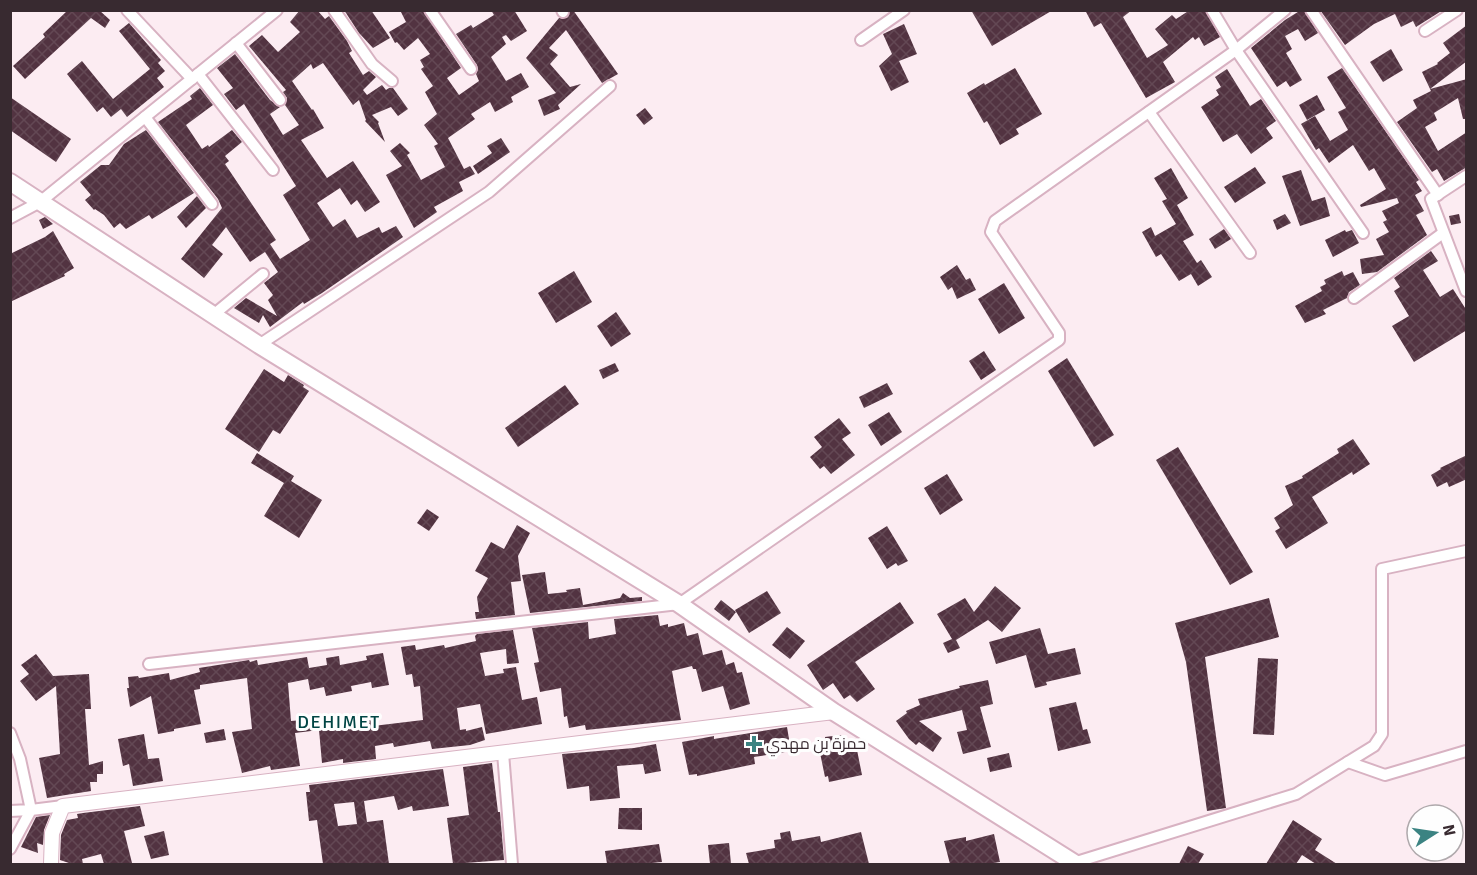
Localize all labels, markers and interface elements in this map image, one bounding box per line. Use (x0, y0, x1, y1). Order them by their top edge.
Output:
district label: DEHIMET (297, 711, 381, 733)
place label: حمزة بن مهدي (766, 734, 866, 757)
marker: حمزة بن مهدي (747, 737, 761, 751)
north arrow (1405, 803, 1465, 863)
text: N (1438, 823, 1460, 838)

